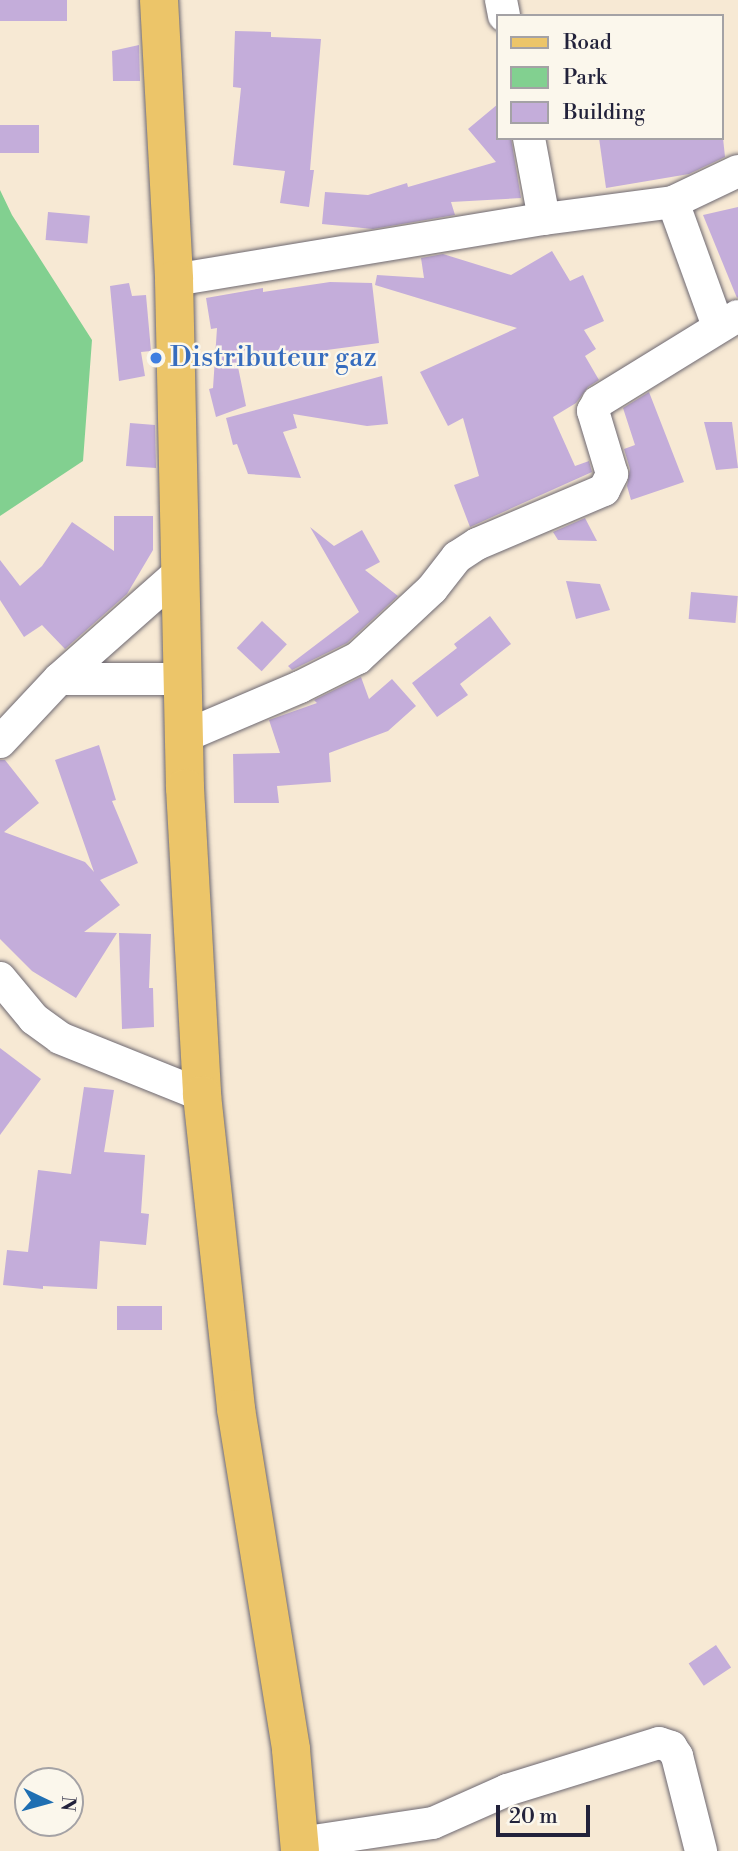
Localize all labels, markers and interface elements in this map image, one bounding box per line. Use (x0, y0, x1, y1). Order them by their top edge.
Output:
legend (496, 14, 724, 140)
text: Road (563, 30, 612, 56)
text: Park (563, 65, 607, 91)
text: Building (563, 100, 645, 126)
place label: Distributeur gaz (170, 341, 377, 375)
marker: Distributeur gaz (148, 350, 164, 366)
north arrow (14, 1767, 84, 1837)
scale bar (500, 1792, 594, 1836)
text: N (55, 1795, 81, 1812)
text: 20 m (509, 1804, 558, 1830)

